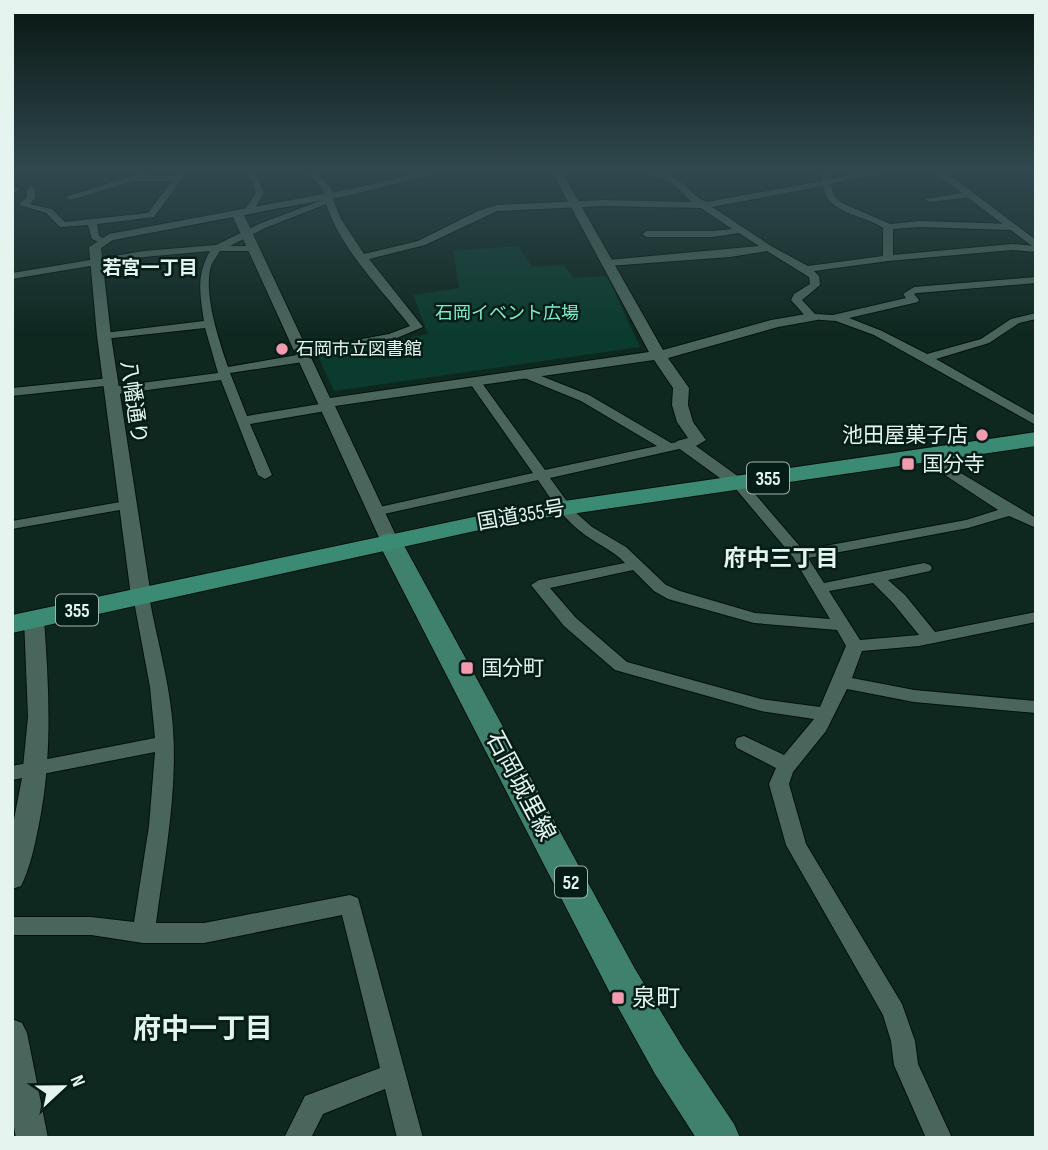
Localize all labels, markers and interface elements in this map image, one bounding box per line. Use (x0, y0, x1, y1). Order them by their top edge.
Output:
district label: 若宮一丁目 (102, 257, 198, 280)
park label: 石岡イベント広場 (435, 303, 579, 324)
place label: 石岡市立図書館 (296, 339, 422, 360)
marker: 石岡市立図書館 (274, 341, 290, 357)
street label: 八幡通り (115, 359, 152, 445)
place label: 池田屋菓子店 (842, 423, 968, 448)
marker: 池田屋菓子店 (974, 427, 990, 443)
place label: 国分寺 (922, 452, 985, 477)
marker: 国分寺 (900, 456, 916, 472)
road number: 355 (747, 463, 789, 494)
street label: 国道355号 (475, 495, 567, 535)
district label: 府中三丁目 (724, 545, 839, 573)
road number: 355 (56, 594, 98, 625)
place label: 国分町 (481, 656, 544, 681)
marker: 国分町 (459, 660, 475, 676)
street label: 石岡城里線 (480, 726, 562, 846)
road number: 52 (555, 866, 587, 898)
place label: 泉町 (632, 984, 680, 1013)
marker: 泉町 (610, 990, 626, 1006)
district label: 府中一丁目 (133, 1013, 273, 1046)
north arrow (28, 1052, 98, 1122)
text: N (65, 1072, 90, 1090)

